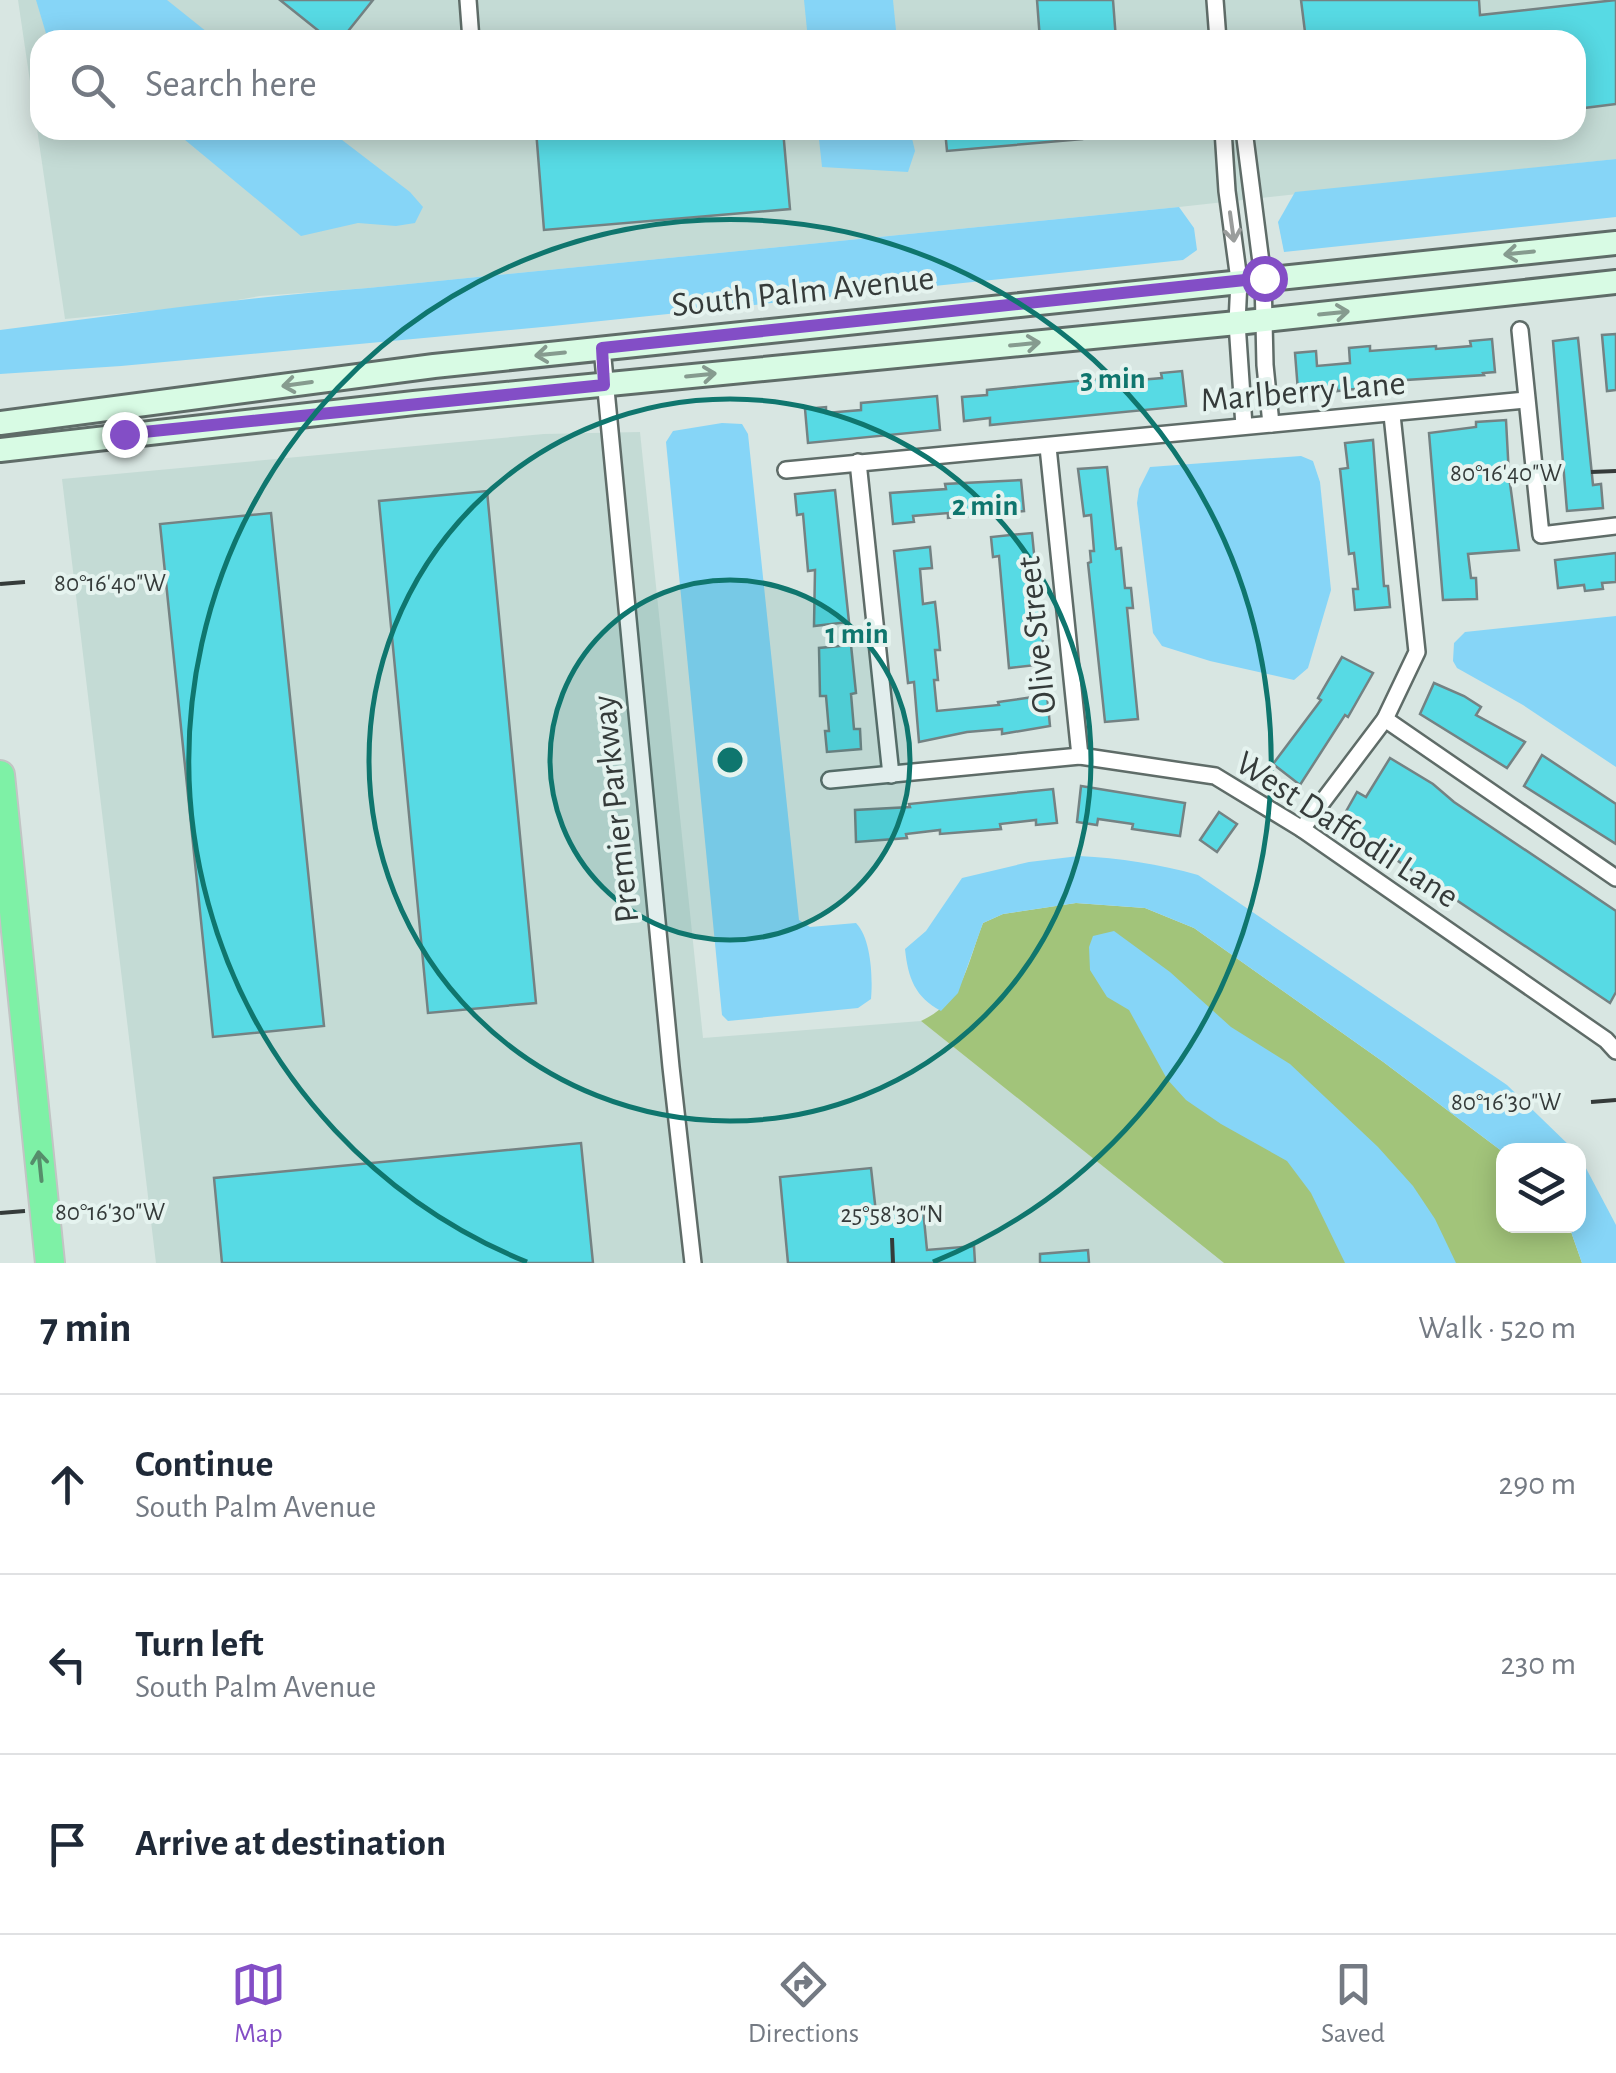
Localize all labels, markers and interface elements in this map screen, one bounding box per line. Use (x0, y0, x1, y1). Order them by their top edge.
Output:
search box (30, 30, 1586, 140)
icon: search (65, 58, 120, 113)
text: Search here (145, 66, 317, 104)
one-way arrow (1223, 210, 1241, 243)
one-way arrow (1503, 244, 1536, 263)
route start (1242, 256, 1288, 302)
street label: South Palm Avenue (670, 261, 936, 323)
one-way arrow (1317, 303, 1350, 322)
one-way arrow (1008, 334, 1041, 353)
one-way arrow (535, 345, 567, 364)
text: 3 min (1080, 364, 1146, 394)
one-way arrow (685, 366, 717, 385)
street label: Marlberry Lane (1199, 366, 1407, 418)
one-way arrow (282, 376, 314, 394)
route end (102, 412, 148, 458)
text: 80°16'40"W (1450, 461, 1563, 486)
text: 2 min (952, 491, 1018, 521)
street label: Olive Street (1011, 555, 1063, 715)
text: 80°16'40"W (54, 571, 167, 596)
text: 1 min (825, 619, 889, 649)
street label: Premier Parkway (587, 693, 645, 925)
centre of rings (712, 742, 748, 778)
street label: West Daffodil Lane (1229, 745, 1465, 915)
text: 80°16'30"W (1451, 1090, 1562, 1115)
map controls (1496, 1143, 1586, 1233)
button: layers (1496, 1143, 1586, 1233)
one-way arrow (30, 1150, 49, 1183)
text: 80°16'30"W (55, 1200, 166, 1225)
text: 25°58'30"N (840, 1202, 944, 1227)
text: 7 min (40, 1307, 132, 1349)
text: Walk · 520 m (1418, 1312, 1576, 1344)
text: Continue (135, 1446, 273, 1484)
icon: ahead (40, 1457, 95, 1512)
text: 290 m (1499, 1468, 1576, 1500)
text: South Palm Avenue (135, 1491, 376, 1523)
text: Turn left (135, 1626, 263, 1664)
icon: left (40, 1637, 95, 1692)
text: 230 m (1500, 1648, 1576, 1680)
text: South Palm Avenue (135, 1671, 376, 1703)
icon: arrive (40, 1817, 95, 1872)
text: Arrive at destination (135, 1825, 446, 1863)
tab: Map (231, 1957, 286, 2051)
tab: Directions (748, 1957, 859, 2051)
tab: Saved (1321, 1957, 1385, 2051)

